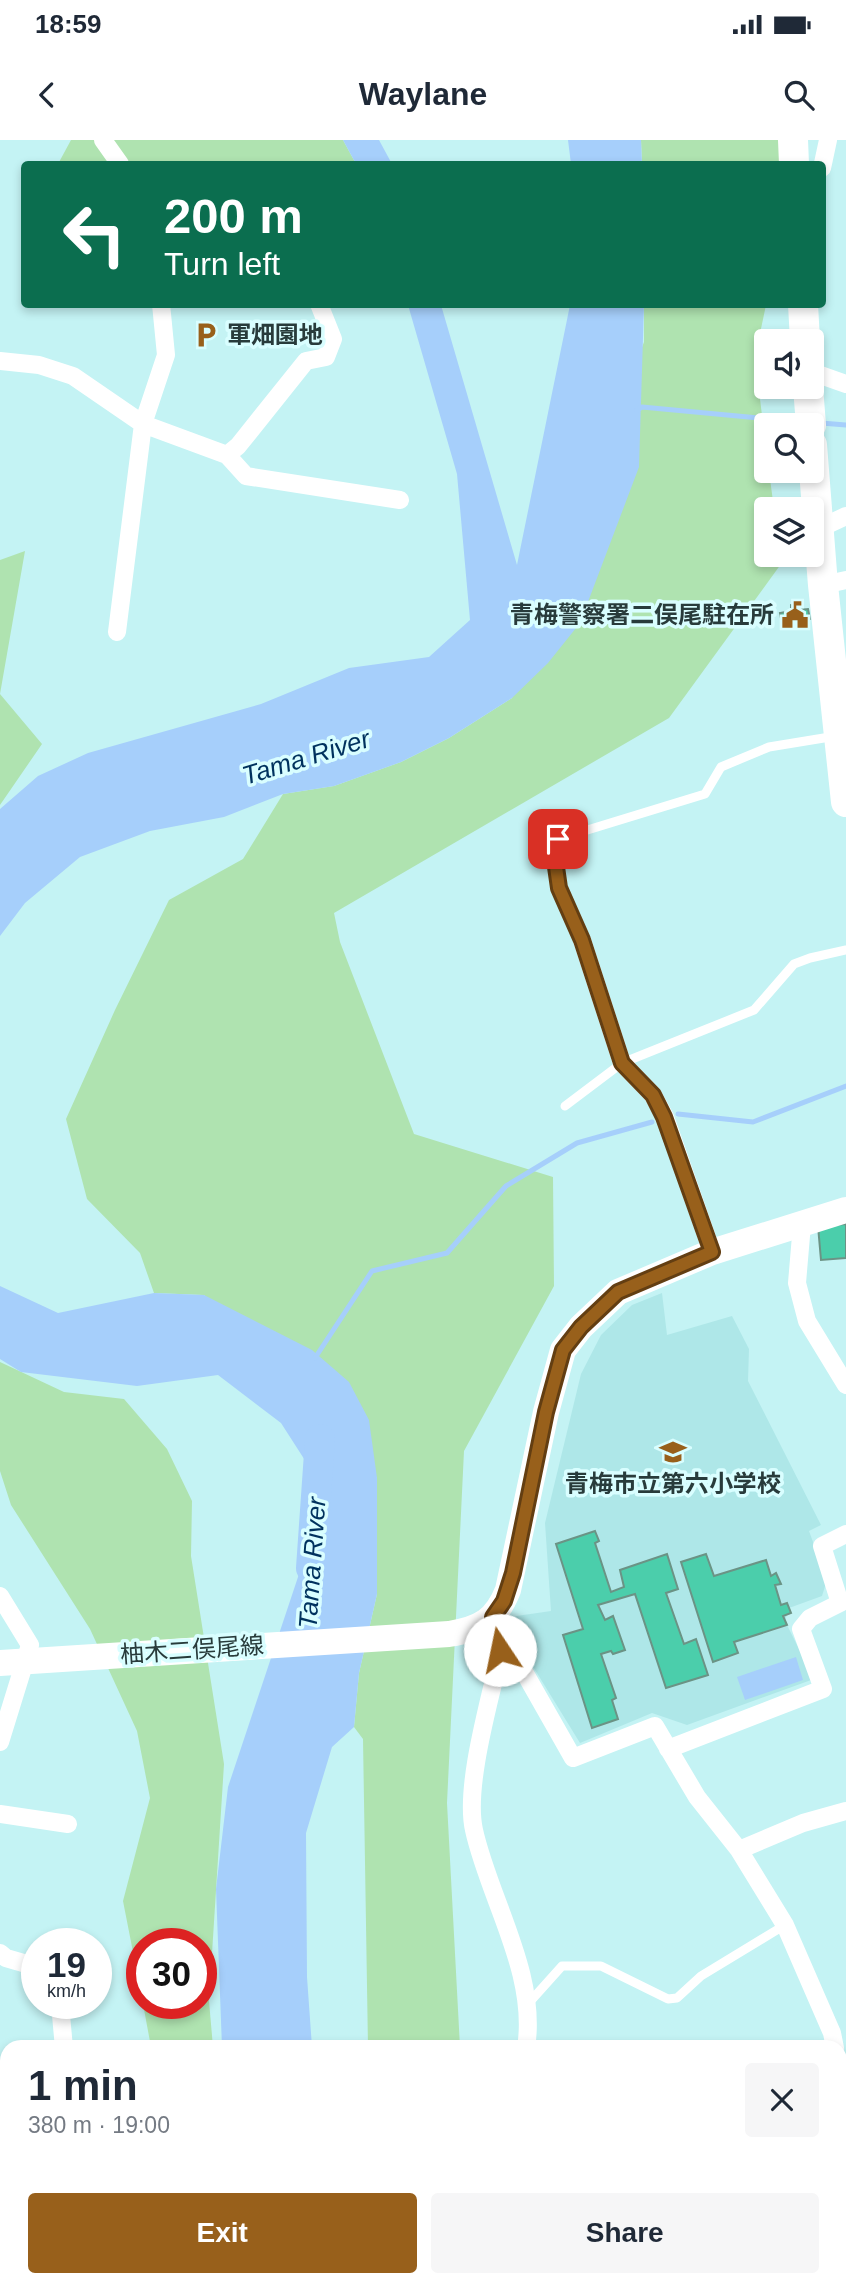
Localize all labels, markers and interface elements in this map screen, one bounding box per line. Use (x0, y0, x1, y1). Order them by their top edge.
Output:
text: 18:59 (35, 9, 102, 39)
icon: back (28, 76, 66, 114)
text: Waylane (359, 76, 487, 112)
icon: search (780, 76, 818, 114)
icon: left (49, 189, 140, 280)
text: 200 m (164, 189, 303, 243)
text: Turn left (164, 246, 280, 282)
parking icon: 軍畑園地 (191, 320, 221, 350)
place label: 軍畑園地 (227, 321, 323, 348)
map controls (754, 329, 824, 567)
button: sound (754, 329, 824, 399)
button: search (754, 413, 824, 483)
button: layers (754, 497, 824, 567)
public building icon: 青梅警察署二俣尾駐在所 (780, 600, 810, 630)
place label: 青梅警察署二俣尾駐在所 (510, 601, 774, 628)
water label: Tama River (239, 723, 375, 791)
pin (528, 809, 588, 869)
icon: arrive (539, 820, 577, 858)
school or university icon: 青梅市立第六小学校 (658, 1437, 688, 1467)
place label: 青梅市立第六小学校 (565, 1470, 781, 1497)
water label: Tama River (292, 1495, 332, 1630)
position arrow (463, 1613, 537, 1687)
street label: 柚木二俣尾線 (119, 1631, 265, 1668)
speed limit sign: 30 (126, 1928, 217, 2019)
text: 19 (47, 1945, 86, 1984)
text: km/h (47, 1981, 86, 2001)
text: 1 min (28, 2062, 138, 2109)
button: close (745, 2063, 819, 2137)
text: 380 m · 19:00 (28, 2112, 170, 2138)
button: Exit (28, 2193, 417, 2273)
button: Share (431, 2193, 819, 2273)

